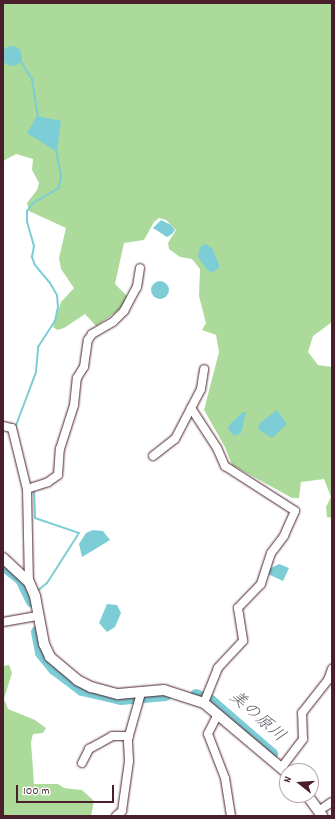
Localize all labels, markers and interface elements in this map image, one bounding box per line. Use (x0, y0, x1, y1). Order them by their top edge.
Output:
water label: 美の原川 (224, 688, 288, 748)
north arrow (279, 763, 319, 803)
text: N (280, 775, 297, 785)
scale bar (18, 777, 116, 803)
text: 100 m (23, 783, 50, 800)

